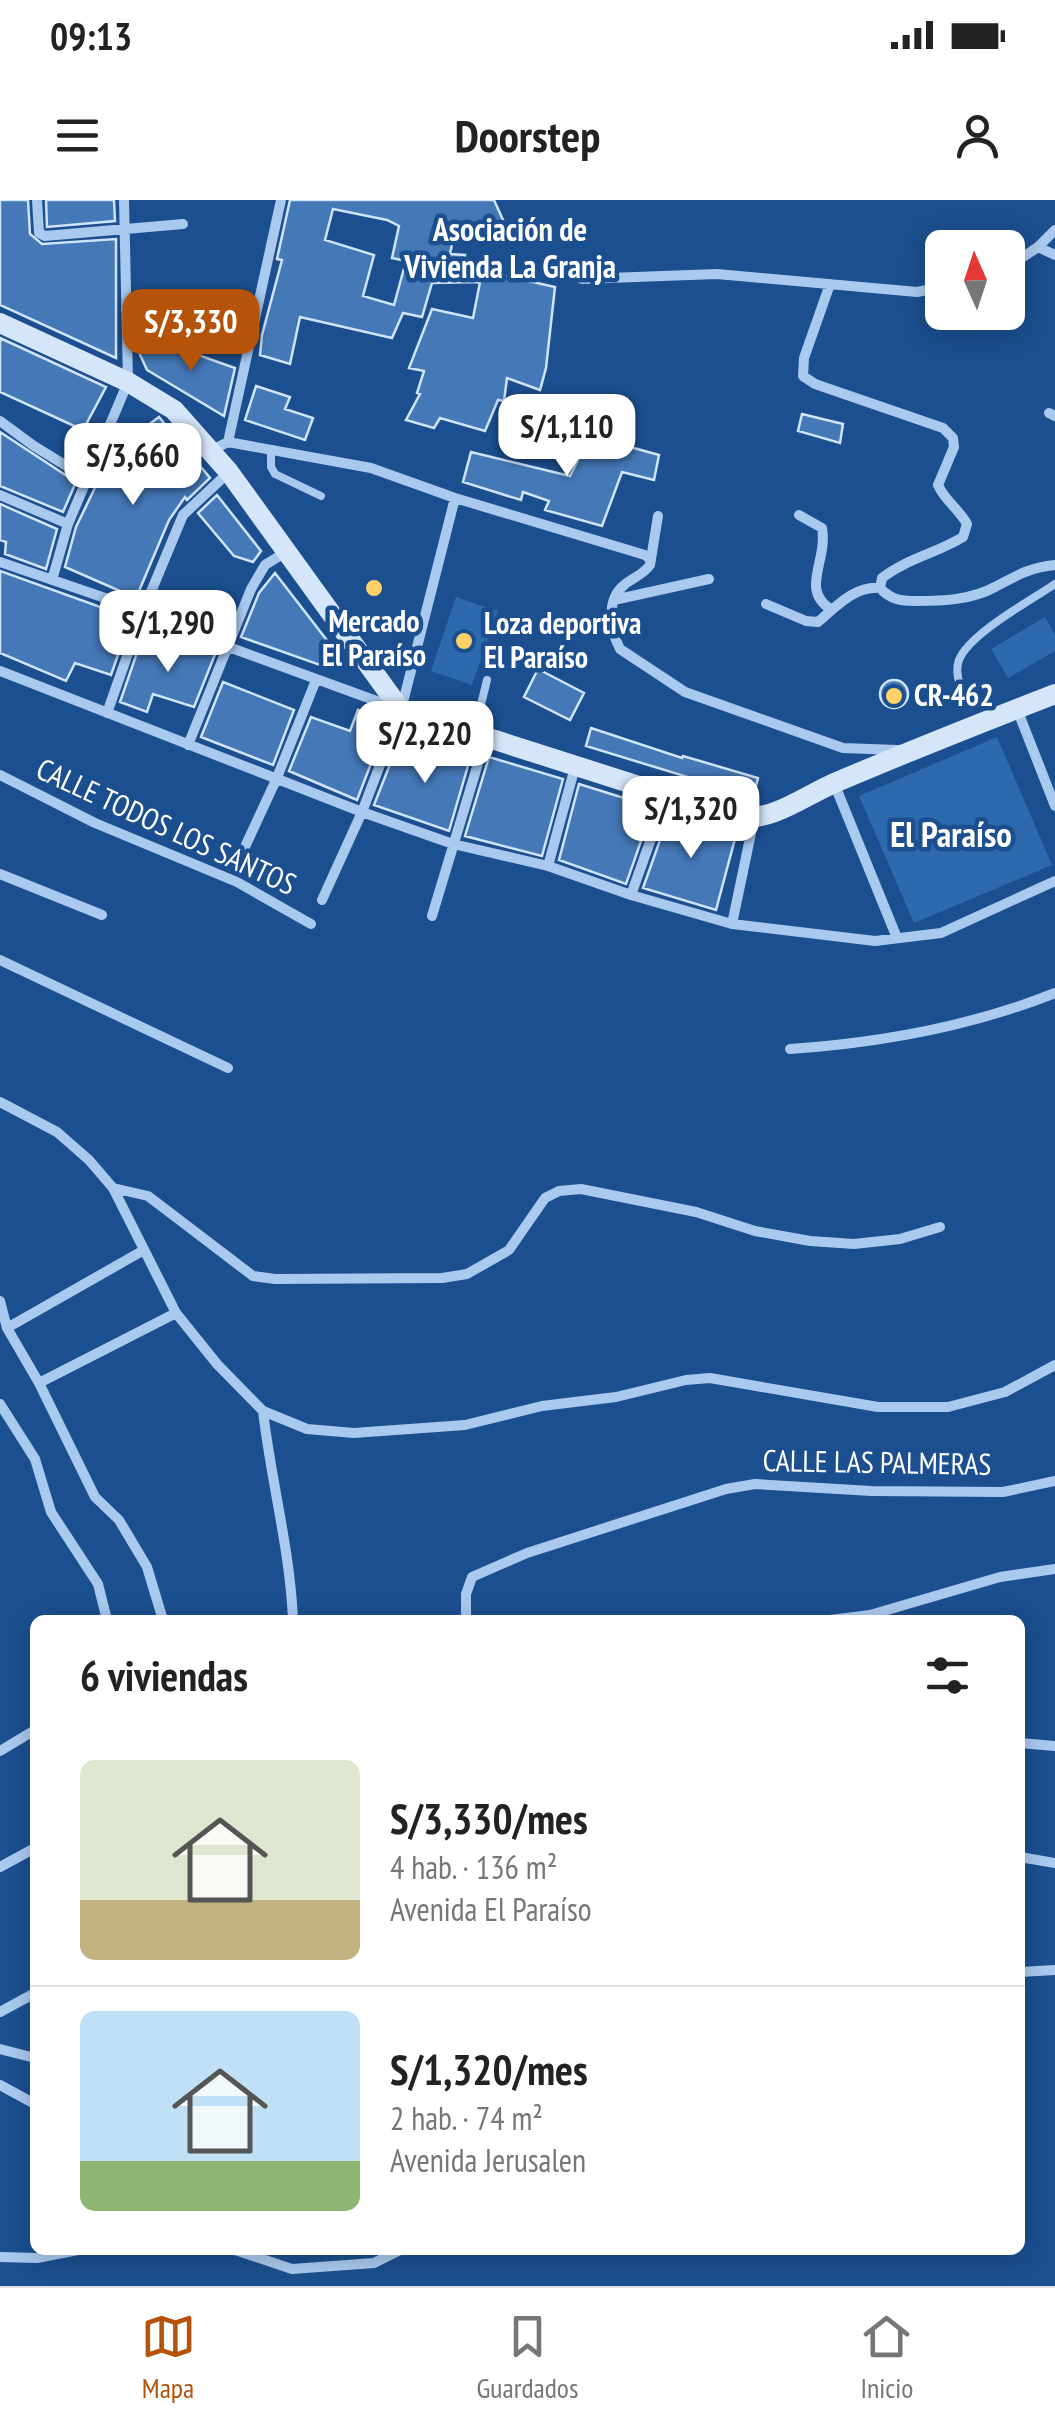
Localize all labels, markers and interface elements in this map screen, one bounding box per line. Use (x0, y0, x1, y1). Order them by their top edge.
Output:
text: 09:13 (50, 11, 132, 60)
text: Doorstep (455, 106, 600, 164)
icon: menu (50, 108, 105, 163)
icon: person (950, 108, 1005, 163)
district label: Asociación de Vivienda La Granja (403, 208, 616, 287)
north arrow (925, 230, 1025, 330)
map controls (925, 230, 1025, 330)
pin: S/3,330 (99, 289, 283, 374)
text: S/3,330 (144, 300, 238, 342)
pin: S/1,110 (475, 394, 659, 479)
text: S/1,110 (520, 405, 614, 447)
pin: S/3,660 (41, 423, 225, 508)
text: S/3,660 (86, 434, 180, 476)
marker: Mercado El Paraíso (363, 577, 385, 599)
pin: S/1,290 (76, 590, 260, 675)
text: S/1,290 (121, 601, 215, 643)
place label: Mercado El Paraíso (322, 601, 426, 674)
place label: Loza deportiva El Paraíso (484, 603, 641, 676)
marker: Loza deportiva El Paraíso (453, 630, 475, 652)
place label: CR-462 (914, 675, 994, 714)
marker: CR-462 (883, 685, 905, 707)
pin: S/2,220 (333, 701, 517, 786)
text: S/2,220 (378, 712, 472, 754)
street label: CALLE TODOS LOS SANTOS (31, 748, 303, 903)
pin: S/1,320 (599, 776, 783, 861)
text: S/1,320 (644, 787, 738, 829)
district label: El Paraíso (890, 811, 1012, 857)
street label: CALLE LAS PALMERAS (762, 1440, 992, 1483)
text: 6 viviendas (80, 1648, 248, 1703)
icon: filters (920, 1648, 975, 1703)
text: S/3,330/mes (390, 1791, 588, 1846)
icon: home (160, 1800, 280, 1920)
text: 4 hab. · 136 m² (390, 1846, 557, 1888)
text: Avenida El Paraíso (390, 1888, 592, 1930)
text: S/1,320/mes (390, 2042, 588, 2097)
icon: home (160, 2051, 280, 2171)
text: 2 hab. · 74 m² (390, 2097, 543, 2139)
text: Avenida Jerusalen (390, 2139, 586, 2181)
tab: Mapa (141, 2309, 196, 2406)
tab: Guardados (477, 2309, 578, 2406)
tab: Inicio (859, 2309, 914, 2406)

